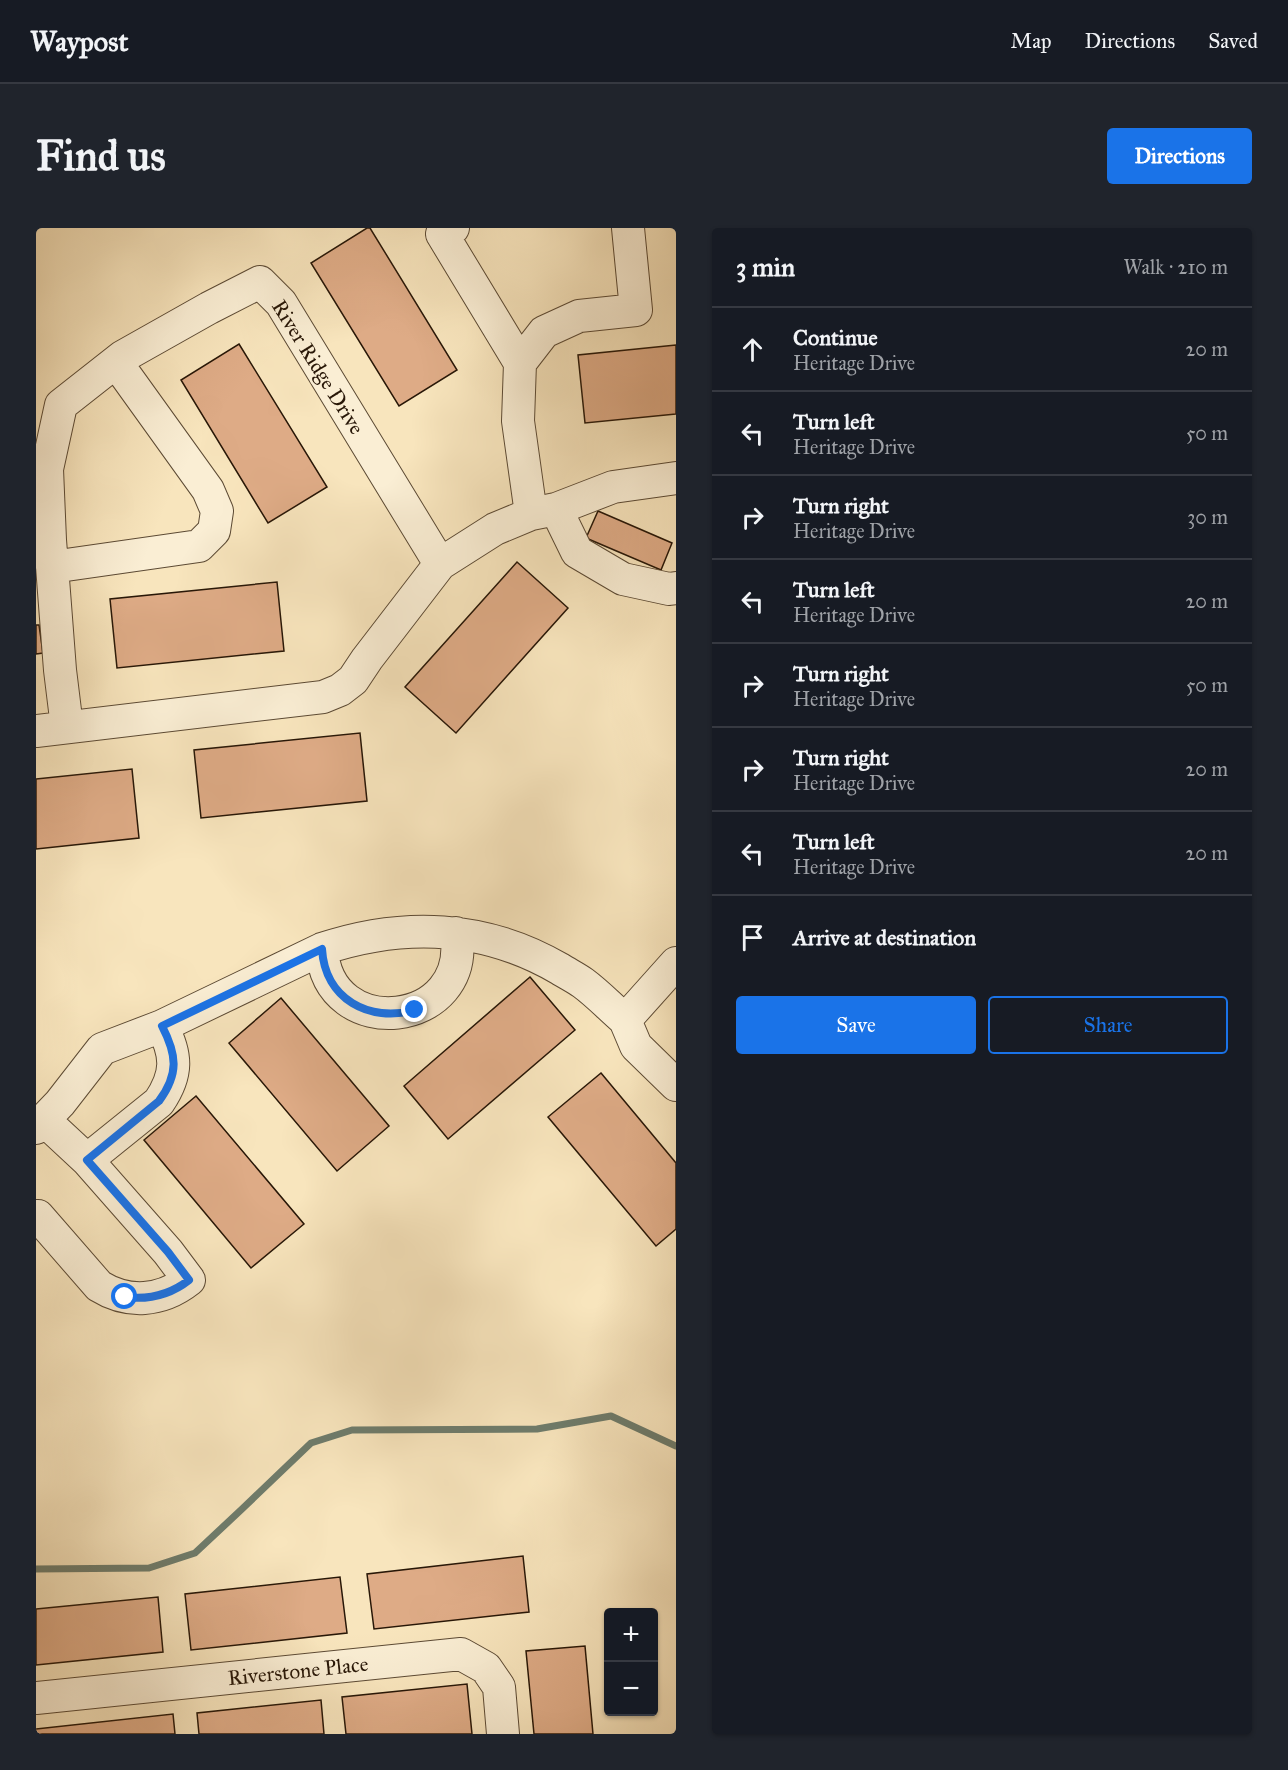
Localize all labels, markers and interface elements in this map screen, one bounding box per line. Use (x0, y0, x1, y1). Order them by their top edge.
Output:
text: Waypost (30, 24, 128, 59)
text: Map (1011, 28, 1052, 54)
text: Directions (1085, 28, 1175, 54)
text: Saved (1208, 28, 1258, 54)
button: Directions (1107, 128, 1252, 184)
text: Find us (36, 130, 166, 182)
text: 3 min (736, 251, 795, 283)
text: Walk · 210 m (1123, 255, 1228, 279)
street label: River Ridge Drive (266, 295, 370, 439)
text: Continue (793, 324, 878, 351)
icon: ahead (736, 333, 769, 366)
text: 20 m (1185, 337, 1228, 361)
text: Heritage Drive (793, 351, 915, 375)
text: Turn left (793, 408, 875, 435)
icon: left (736, 417, 769, 450)
text: 50 m (1186, 421, 1228, 445)
text: Heritage Drive (793, 435, 915, 459)
text: Turn right (793, 492, 889, 519)
icon: right (736, 501, 769, 534)
text: 30 m (1187, 505, 1228, 529)
text: Heritage Drive (793, 519, 915, 543)
text: Turn left (793, 576, 875, 603)
icon: left (736, 585, 769, 618)
text: 20 m (1185, 589, 1228, 613)
text: Heritage Drive (793, 603, 915, 627)
text: Turn right (793, 660, 889, 687)
icon: right (736, 669, 769, 702)
text: 50 m (1186, 673, 1228, 697)
text: Heritage Drive (793, 687, 915, 711)
text: Turn right (793, 744, 889, 771)
icon: right (736, 753, 769, 786)
text: 20 m (1185, 757, 1228, 781)
text: Heritage Drive (793, 771, 915, 795)
text: Turn left (793, 828, 875, 855)
icon: left (736, 837, 769, 870)
text: 20 m (1185, 841, 1228, 865)
text: Heritage Drive (793, 855, 915, 879)
icon: arrive (736, 921, 769, 954)
text: Arrive at destination (793, 924, 976, 951)
route end (401, 996, 427, 1022)
button: Save (736, 996, 976, 1054)
button: Share (988, 996, 1228, 1054)
route start (111, 1283, 137, 1309)
map controls (604, 1608, 658, 1716)
button: + (604, 1608, 658, 1662)
street label: Riverstone Place (226, 1651, 370, 1691)
button: − (604, 1662, 658, 1716)

